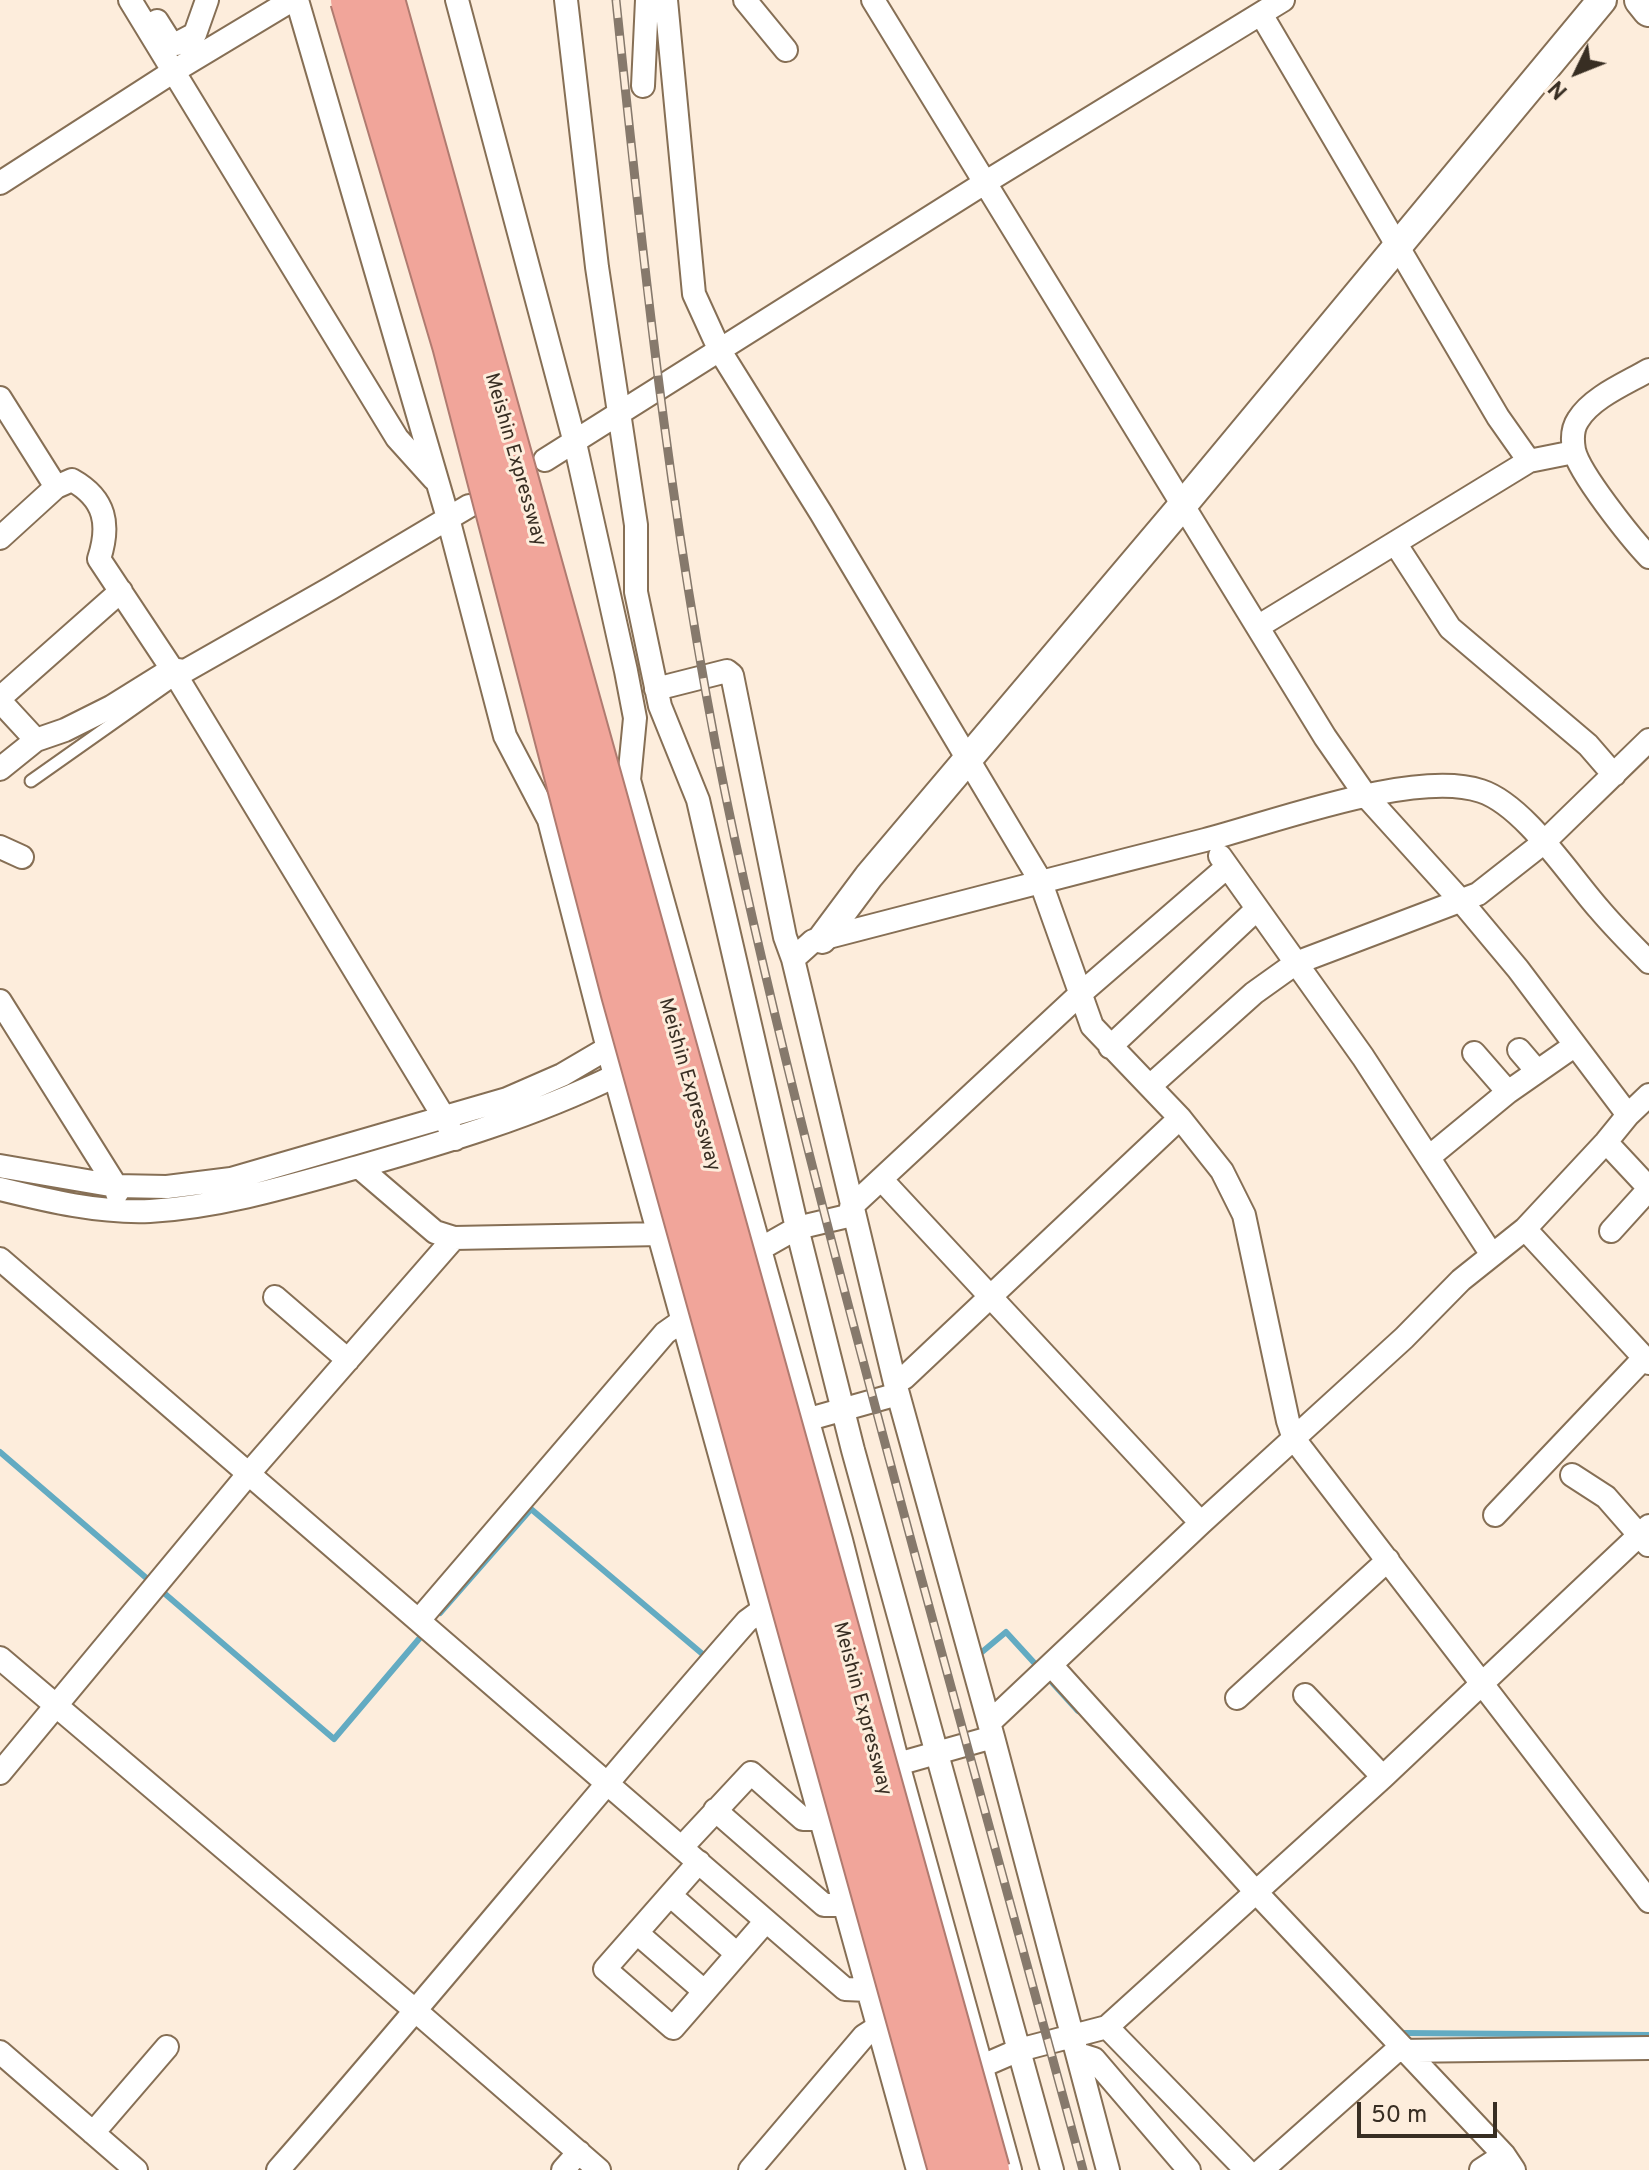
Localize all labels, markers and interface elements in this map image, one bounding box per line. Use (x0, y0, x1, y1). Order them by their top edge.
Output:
north arrow (1537, 32, 1617, 112)
text: N (1544, 74, 1574, 104)
street label: Meishin Expressway (478, 371, 550, 549)
street label: Meishin Expressway (652, 996, 724, 1174)
street label: Meishin Expressway (826, 1620, 896, 1798)
scale bar (1361, 2086, 1501, 2136)
text: 50 m (1371, 2101, 1427, 2131)

